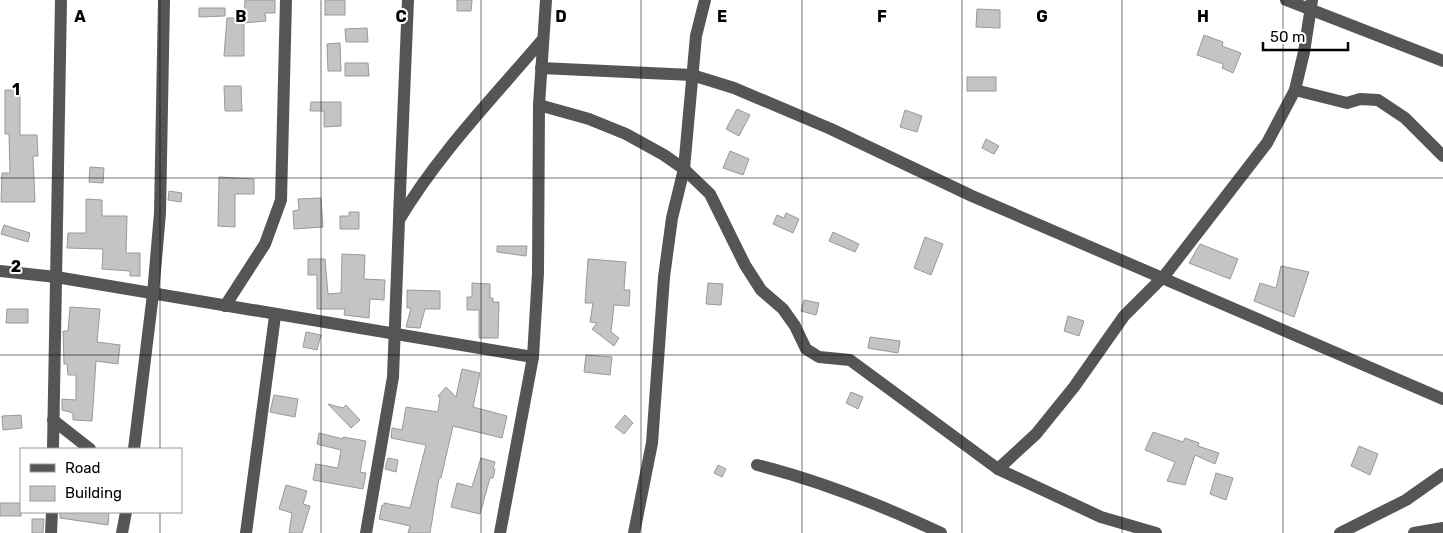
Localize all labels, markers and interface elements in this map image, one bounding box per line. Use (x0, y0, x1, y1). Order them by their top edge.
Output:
text: A (74, 7, 86, 26)
text: B (235, 7, 247, 26)
text: C (395, 7, 407, 26)
text: D (555, 7, 567, 26)
text: E (717, 7, 727, 26)
text: F (877, 7, 887, 26)
text: G (1036, 7, 1048, 26)
text: H (1197, 7, 1209, 26)
scale bar (1263, 20, 1348, 52)
text: 50 m (1270, 28, 1305, 46)
text: 1 (12, 80, 20, 99)
text: 2 (11, 257, 21, 276)
legend (20, 448, 182, 513)
text: Road (65, 459, 101, 477)
text: Building (65, 484, 122, 502)

